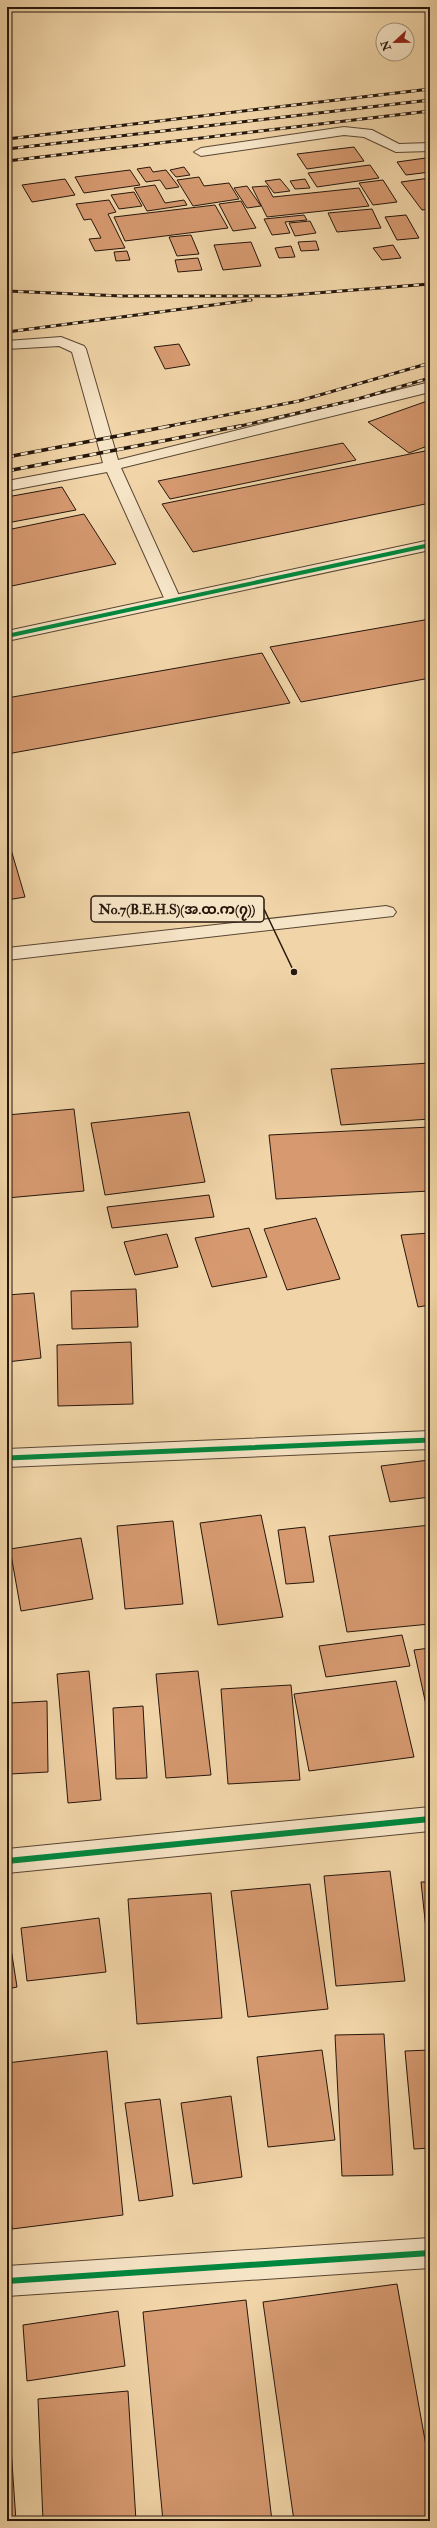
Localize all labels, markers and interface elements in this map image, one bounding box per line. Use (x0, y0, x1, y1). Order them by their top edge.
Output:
north arrow (375, 22, 415, 62)
text: N (378, 37, 394, 53)
callout: No.7(B.E.H.S)(အ.ထ.က(၇)) (91, 896, 264, 922)
text: No.7(B.E.H.S)(အ.ထ.က(၇)) (98, 901, 256, 921)

